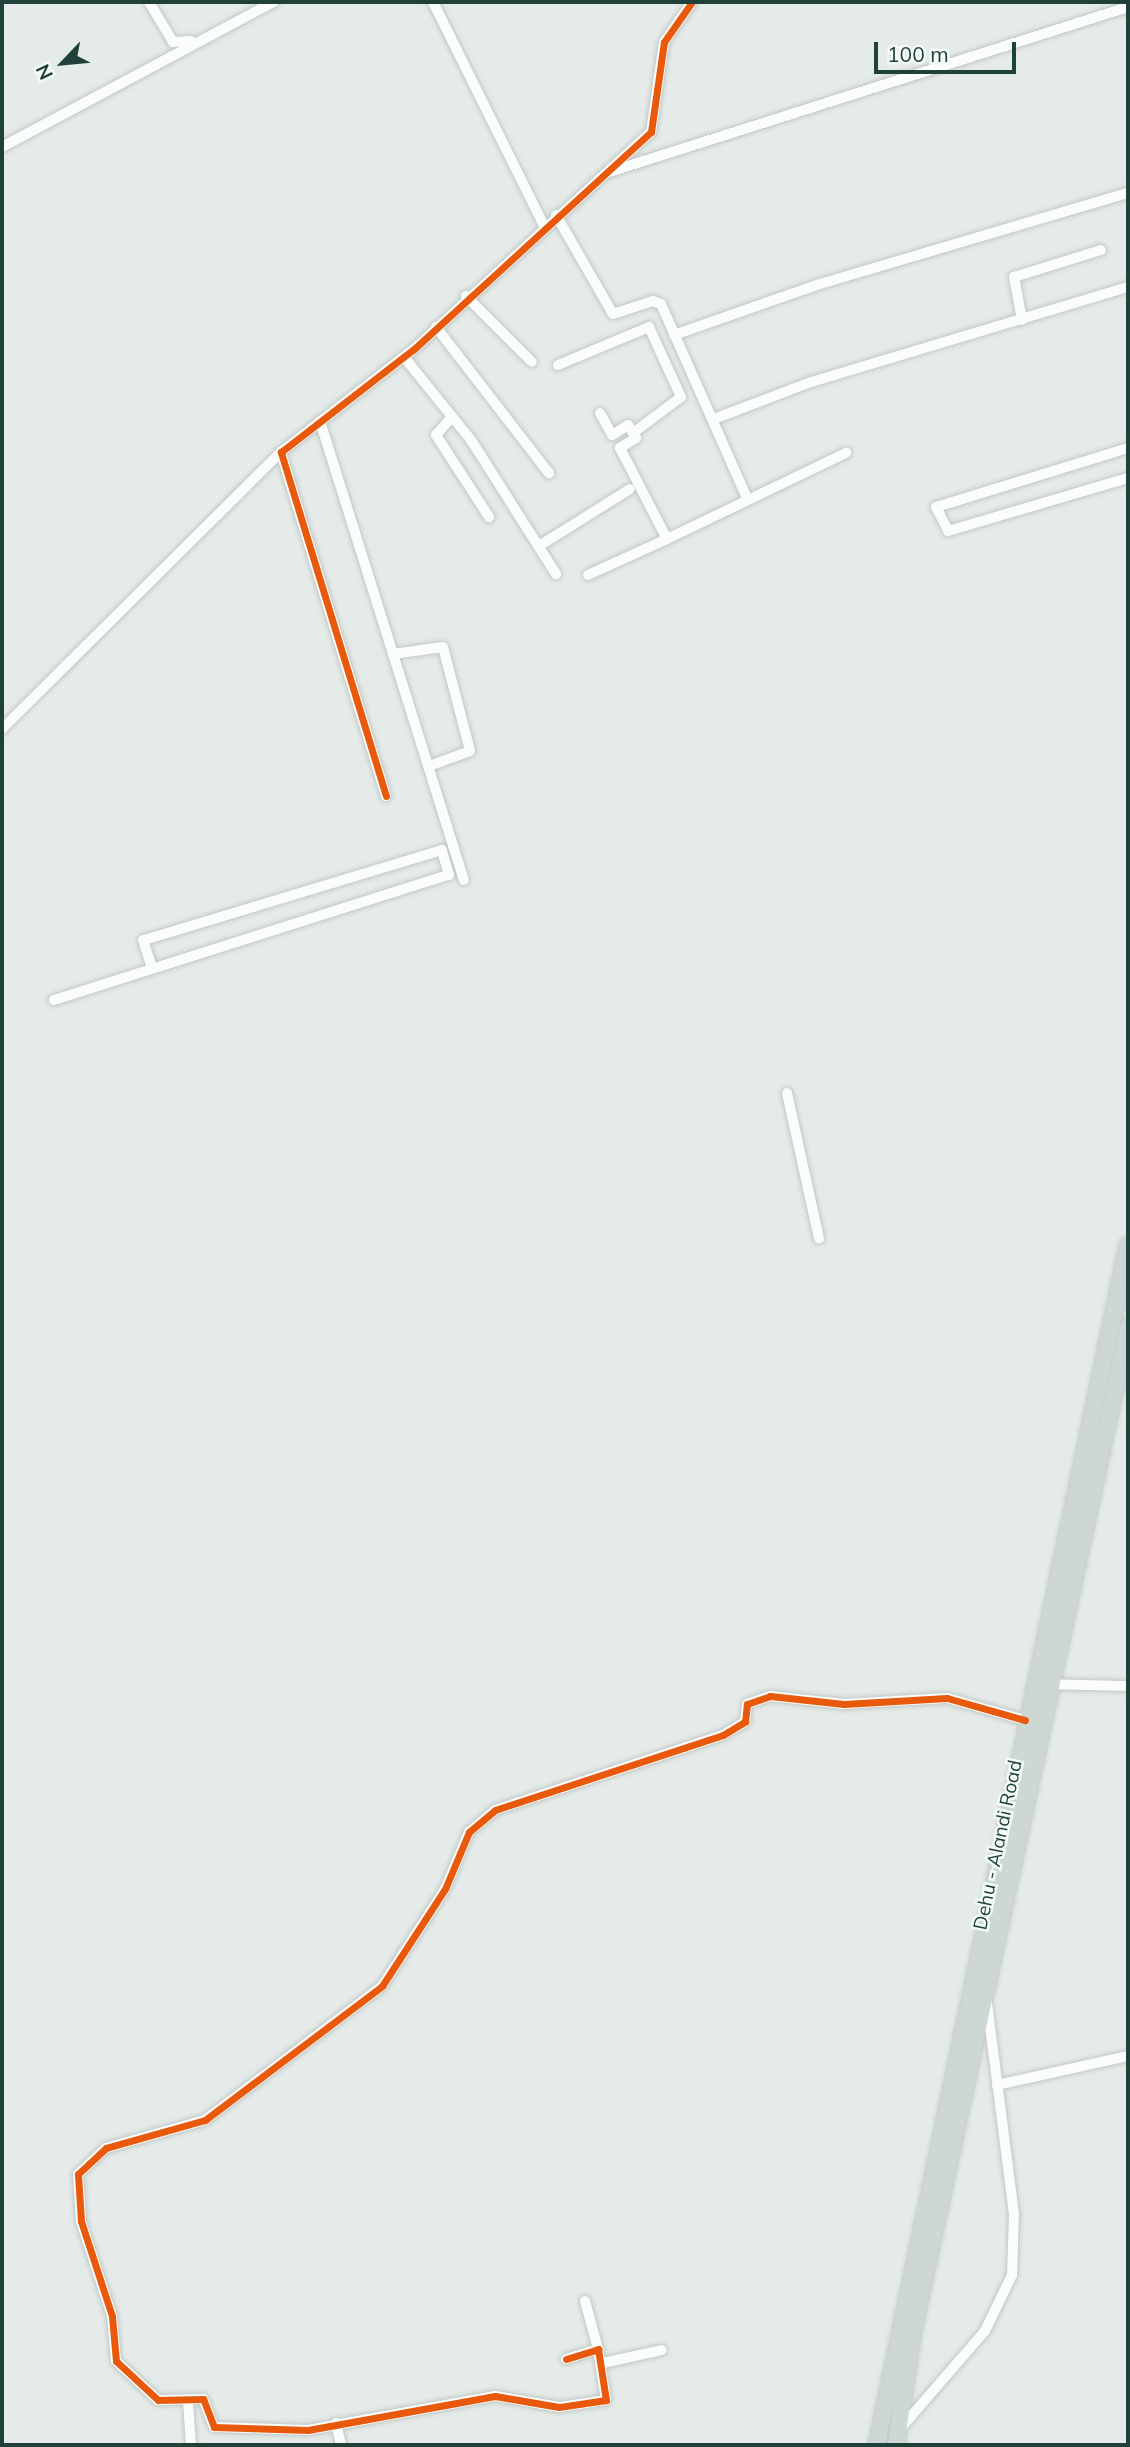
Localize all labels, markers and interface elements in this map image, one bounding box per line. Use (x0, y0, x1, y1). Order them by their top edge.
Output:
north arrow (28, 28, 98, 98)
scale bar (878, 28, 1020, 72)
text: 100 m (887, 41, 949, 67)
text: N (30, 60, 58, 84)
street label: Dehu - Alandi Road (969, 1758, 1027, 1932)

